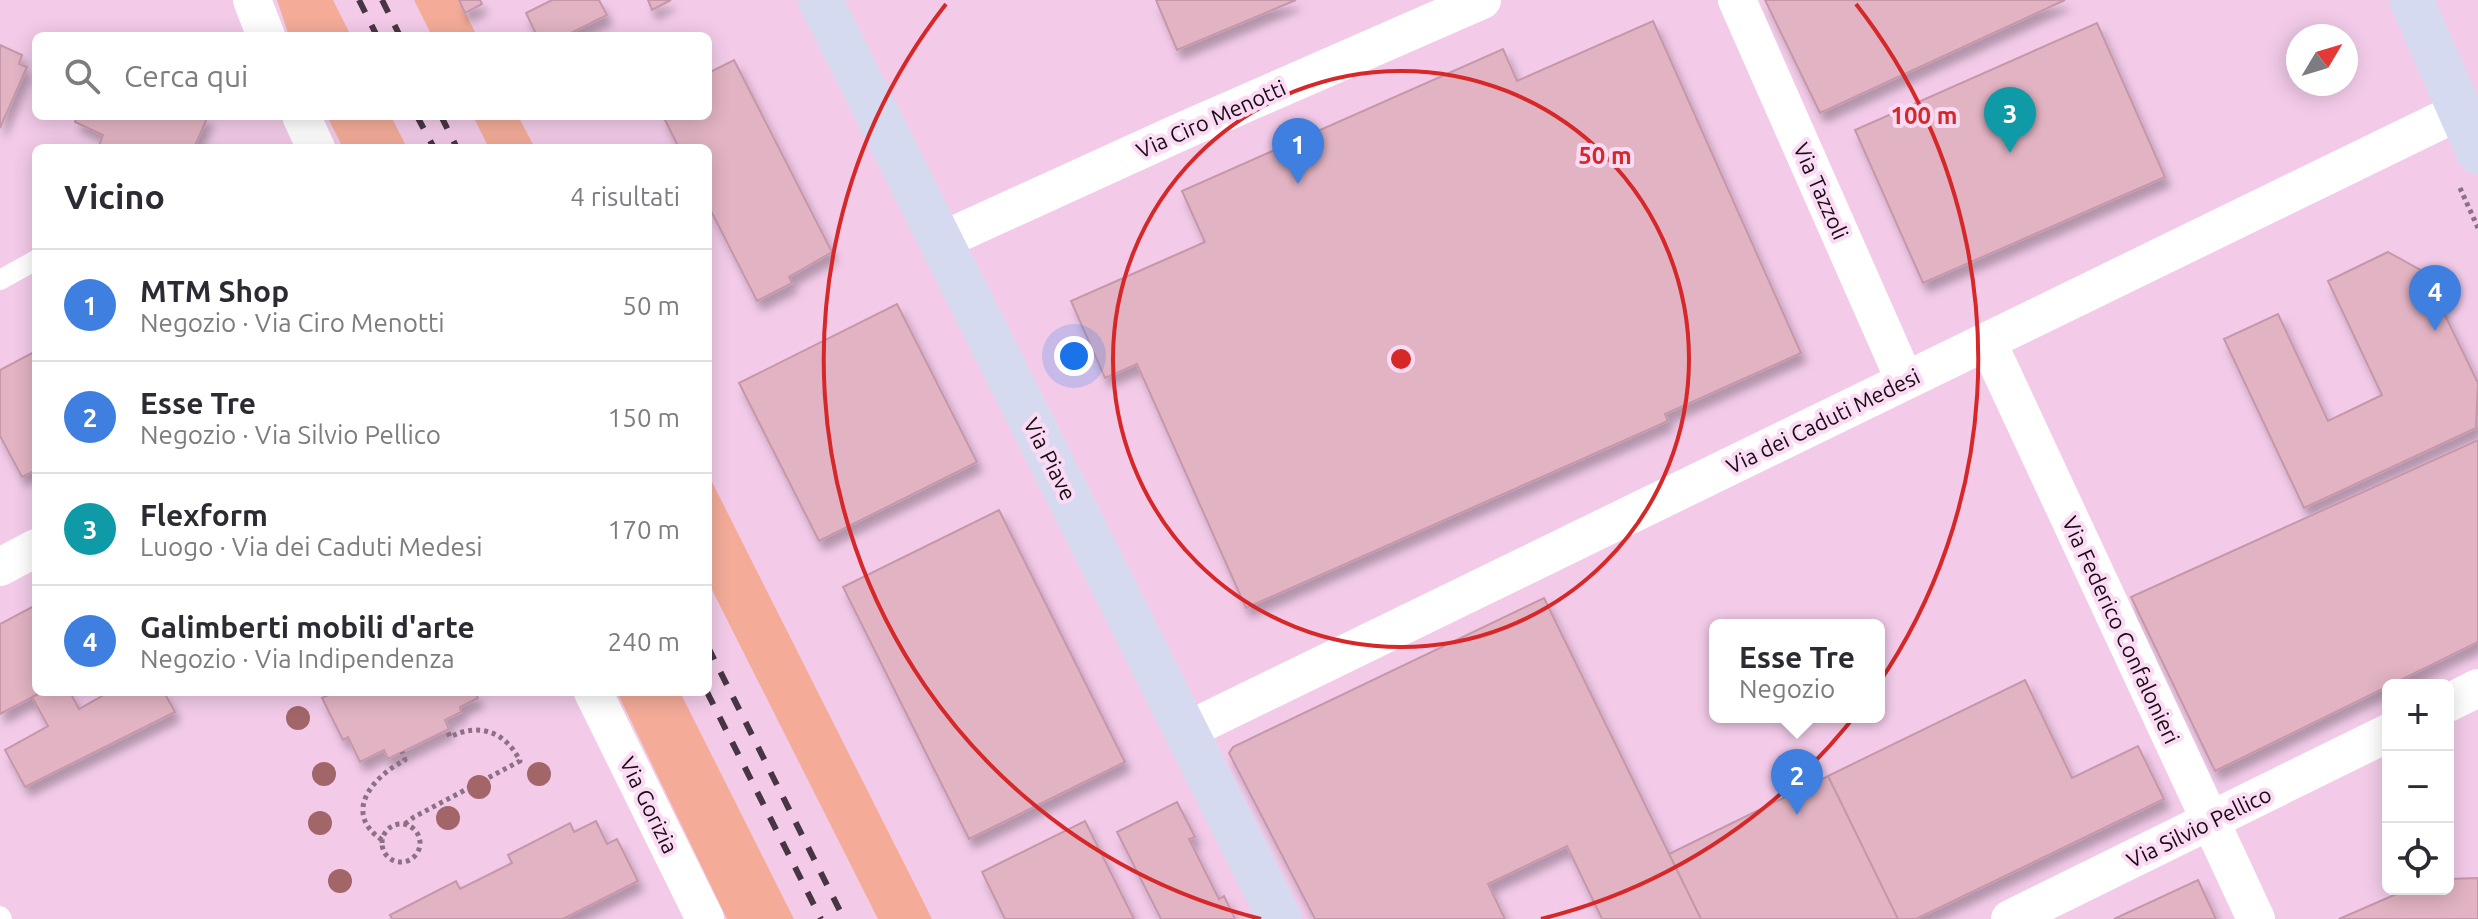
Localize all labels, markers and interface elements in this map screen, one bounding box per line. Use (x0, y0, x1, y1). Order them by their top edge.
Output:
north arrow (2286, 24, 2358, 96)
search box (32, 32, 712, 120)
icon: search (60, 54, 104, 98)
text: Cerca qui (124, 59, 248, 93)
street label: Via Ciro Menotti (1132, 74, 1289, 163)
pin: 3 (1984, 87, 2036, 153)
text: 100 m (1891, 102, 1957, 129)
pin: 1 (1272, 118, 1324, 184)
street label: Via Tazzoli (1789, 139, 1854, 243)
text: 50 m (1578, 142, 1632, 169)
text: Vicino (64, 177, 165, 215)
text: 4 risultati (570, 182, 680, 211)
pin: 4 (2409, 265, 2461, 331)
text: MTM Shop (140, 274, 289, 308)
text: 1 (83, 291, 97, 320)
text: 50 m (622, 291, 680, 320)
text: Negozio · Via Ciro Menotti (140, 308, 445, 337)
your location (1054, 336, 1094, 376)
centre of rings (1387, 345, 1415, 373)
street label: Via dei Caduti Medesi (1722, 363, 1924, 478)
text: Esse Tre (140, 386, 256, 420)
text: 2 (83, 403, 97, 432)
text: 150 m (608, 403, 680, 432)
street label: Via Piave (1019, 413, 1082, 504)
text: Negozio · Via Silvio Pellico (140, 420, 441, 449)
text: Flexform (140, 498, 268, 532)
street label: Via Federico Confalonieri (2058, 512, 2185, 747)
text: 3 (83, 515, 97, 544)
text: 170 m (608, 515, 680, 544)
text: Luogo · Via dei Caduti Medesi (140, 532, 483, 561)
text: Galimberti mobili d'arte (140, 610, 475, 644)
popup (1709, 619, 1885, 723)
text: 4 (83, 627, 97, 656)
text: 240 m (608, 627, 680, 656)
text: Esse Tre (1739, 640, 1855, 674)
text: Negozio · Via Indipendenza (140, 644, 455, 673)
text: Negozio (1739, 674, 1835, 703)
map controls (2382, 679, 2454, 895)
button: + (2382, 679, 2454, 751)
pin: 2 (1771, 749, 1823, 815)
button: − (2382, 751, 2454, 823)
street label: Via Gorizia (615, 752, 684, 857)
street label: Via Silvio Pellico (2122, 781, 2275, 872)
button: locate (2382, 823, 2454, 895)

